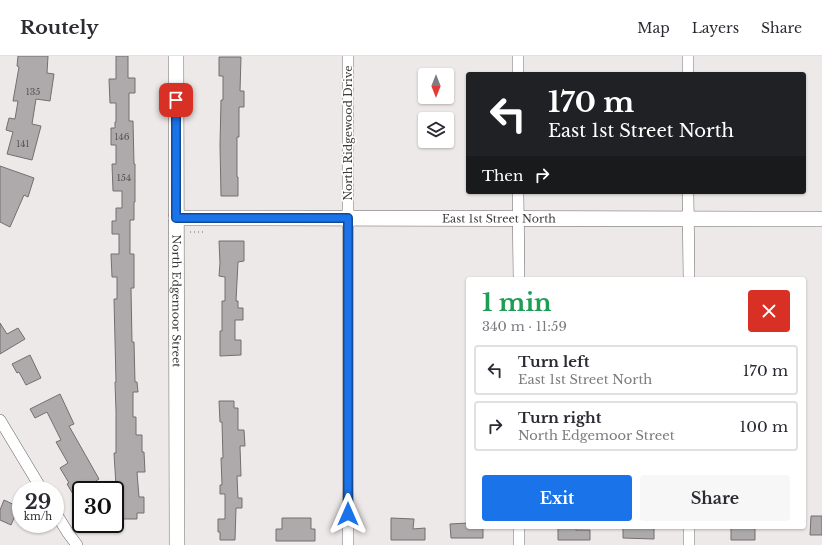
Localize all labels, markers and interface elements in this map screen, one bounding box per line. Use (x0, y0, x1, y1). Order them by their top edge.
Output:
text: Routely (20, 16, 98, 39)
text: Map (637, 19, 670, 37)
text: Layers (692, 19, 739, 37)
text: Share (761, 19, 802, 37)
street label: North Ridgewood Drive (341, 65, 355, 201)
north arrow (418, 68, 454, 104)
map controls (418, 68, 454, 148)
pin (159, 83, 193, 117)
text: 170 m (548, 85, 634, 120)
house number: 135 (26, 86, 40, 97)
icon: left (482, 88, 534, 140)
icon: arrive (165, 89, 187, 111)
button: layers (418, 112, 454, 148)
text: East 1st Street North (548, 120, 734, 142)
house number: 146 (114, 131, 130, 142)
house number: 141 (16, 138, 30, 149)
icon: right (531, 164, 553, 186)
text: Then (482, 166, 523, 185)
house number: 154 (117, 172, 131, 183)
street label: East 1st Street North (442, 211, 556, 226)
street label: North Edgemoor Street (169, 235, 184, 368)
text: 1 min (482, 288, 552, 317)
button: close (748, 290, 790, 332)
text: 340 m · 11:59 (482, 318, 567, 335)
text: Turn left (518, 352, 589, 371)
icon: left (484, 359, 506, 381)
text: 170 m (743, 361, 788, 380)
text: East 1st Street North (518, 371, 652, 388)
text: Turn right (518, 408, 601, 427)
icon: right (484, 415, 506, 437)
text: 100 m (739, 417, 788, 436)
text: North Edgemoor Street (518, 427, 675, 444)
button: Exit (482, 475, 632, 521)
button: Share (640, 475, 790, 521)
speed limit sign: 30 (72, 481, 124, 533)
text: 29 (25, 490, 51, 514)
position arrow (327, 493, 369, 535)
text: km/h (24, 510, 52, 523)

